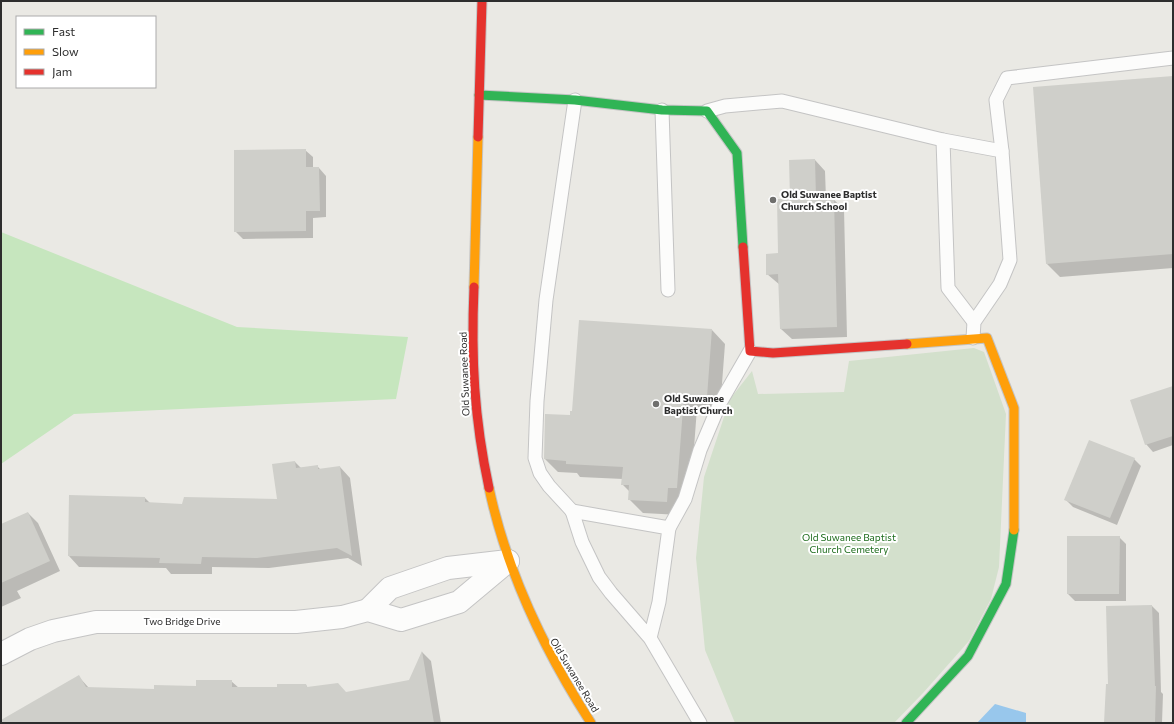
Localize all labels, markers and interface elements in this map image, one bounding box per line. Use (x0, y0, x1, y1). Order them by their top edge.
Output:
legend (16, 16, 156, 88)
text: Fast (52, 24, 75, 38)
text: Slow (52, 44, 79, 58)
text: Jam (52, 64, 72, 79)
place label: Old Suwanee Baptist Church School (781, 188, 877, 212)
marker: Old Suwanee Baptist Church School (768, 195, 778, 205)
street label: Old Suwanee Road (457, 331, 471, 416)
place label: Old Suwanee Baptist Church (664, 392, 733, 416)
marker: Old Suwanee Baptist Church (651, 399, 661, 409)
park label: Old Suwanee Baptist Church Cemetery (802, 531, 896, 555)
street label: Two Bridge Drive (144, 615, 220, 627)
street label: Old Suwanee Road (548, 636, 602, 715)

